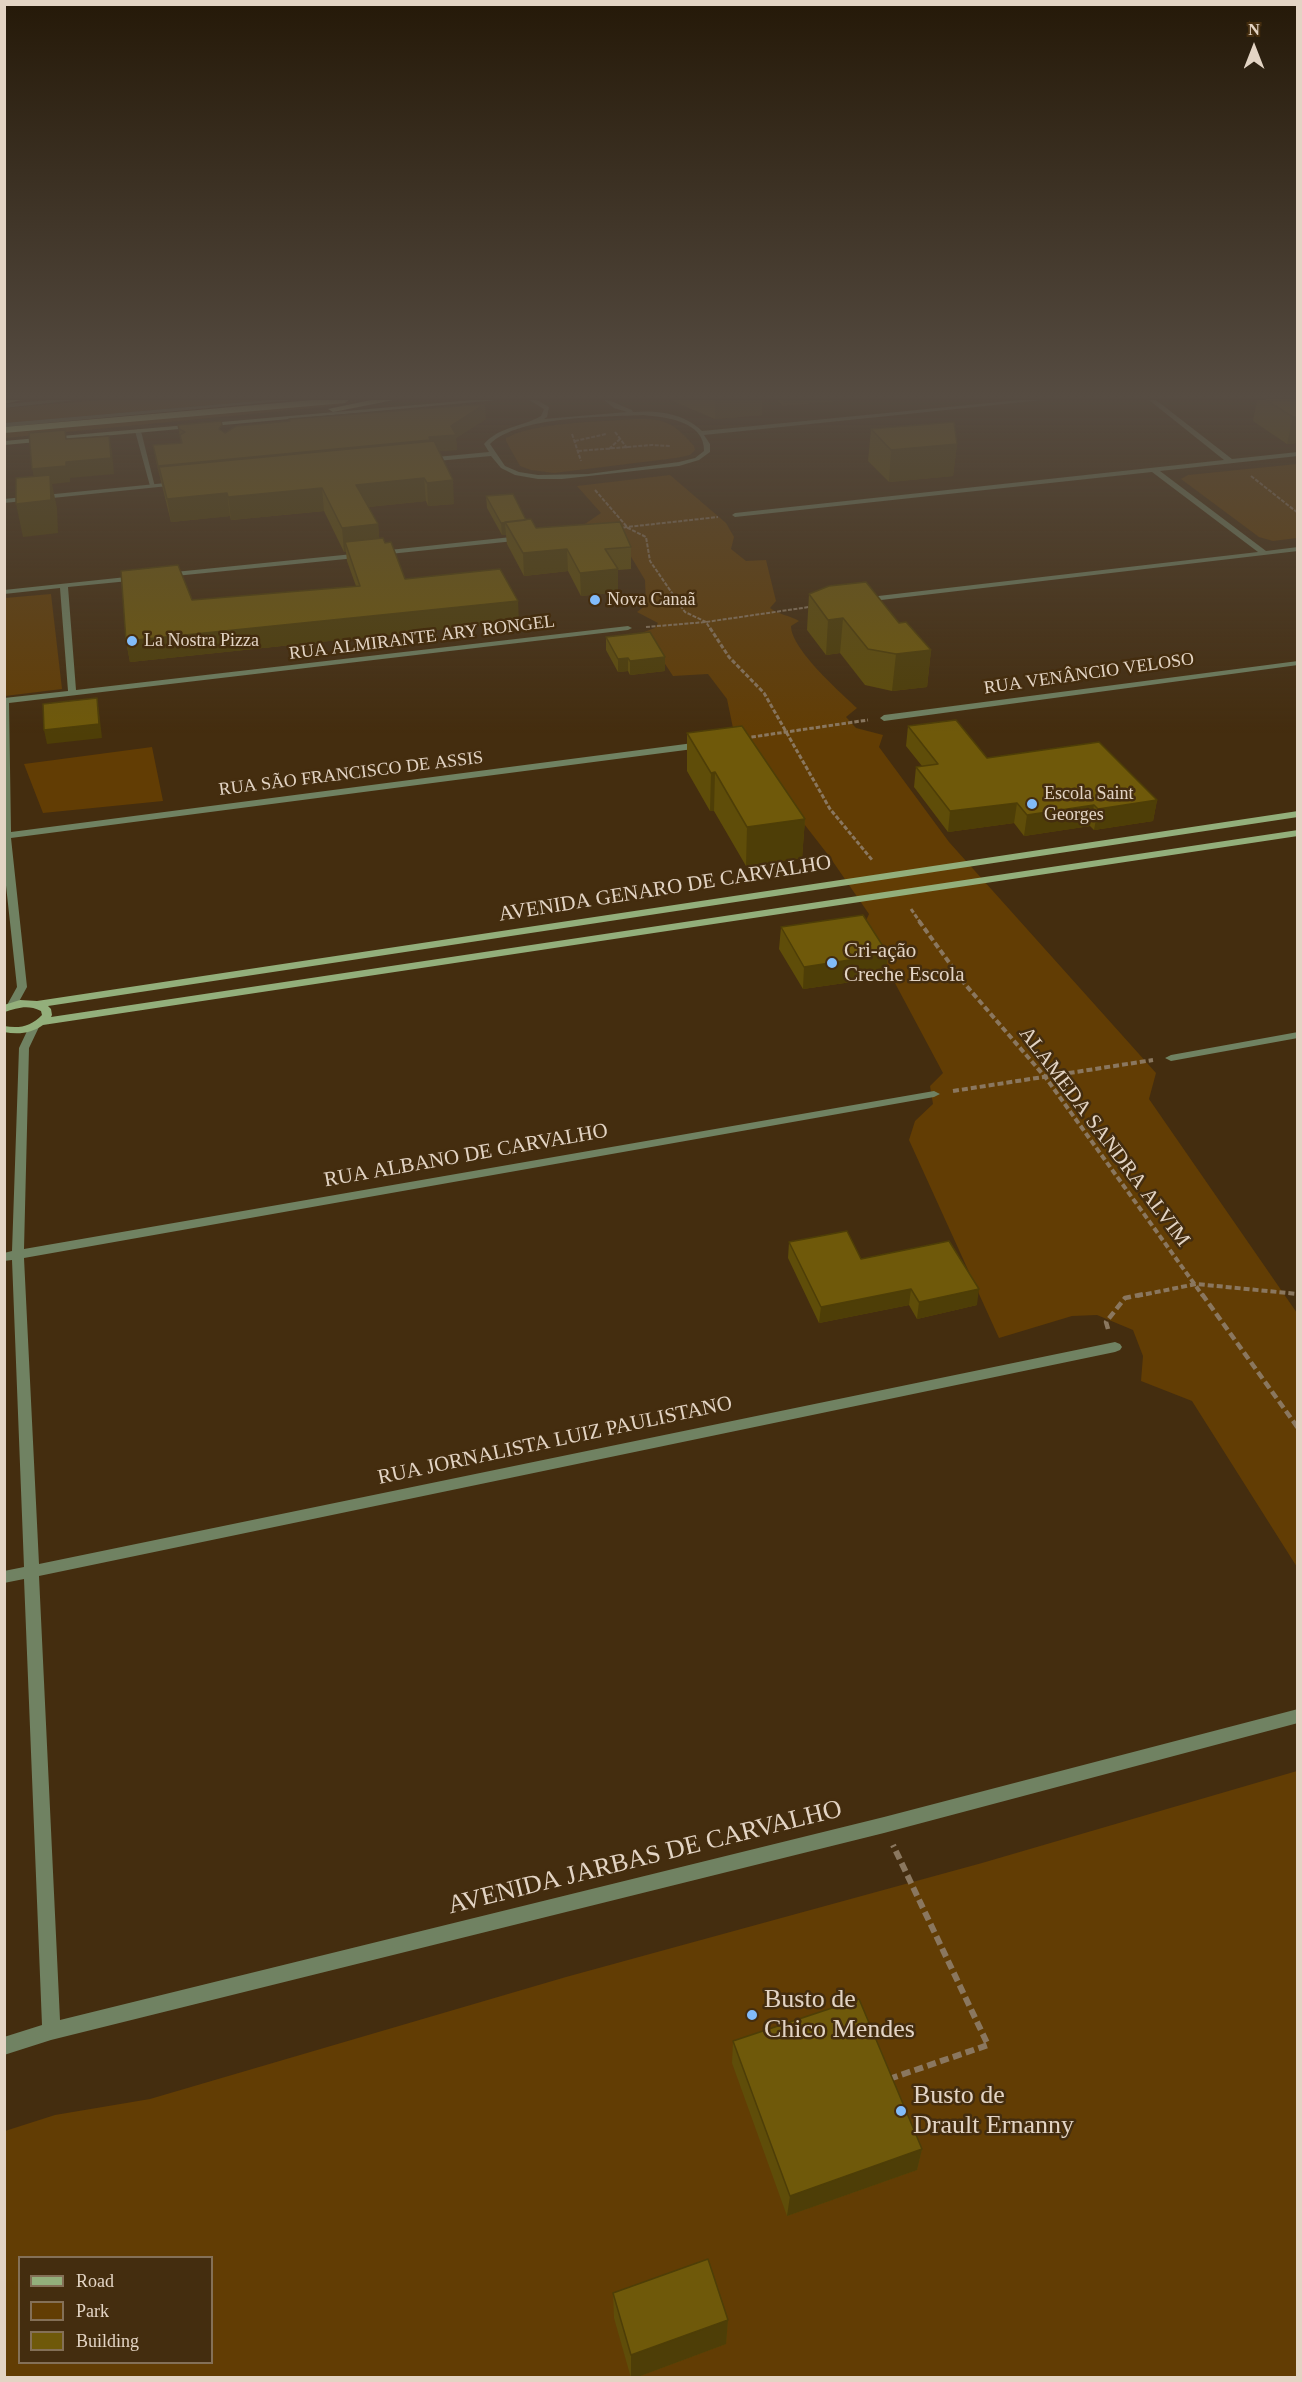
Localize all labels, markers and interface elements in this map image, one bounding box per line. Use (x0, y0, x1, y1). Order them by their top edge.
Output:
north arrow (1224, 18, 1284, 78)
text: N (1248, 21, 1260, 38)
place label: Nova Canaã (607, 589, 695, 611)
marker: Nova Canaã (588, 593, 602, 607)
street label: RUA ALMIRANTE ARY RONGEL (288, 611, 556, 665)
place label: La Nostra Pizza (144, 630, 259, 652)
marker: La Nostra Pizza (125, 634, 139, 648)
street label: RUA VENÂNCIO VELOSO (983, 649, 1195, 699)
street label: RUA SÃO FRANCISCO DE ASSIS (218, 747, 484, 801)
place label: Escola Saint Georges (1044, 783, 1133, 826)
marker: Escola Saint Georges (1025, 797, 1039, 811)
street label: AVENIDA GENARO DE CARVALHO (497, 850, 833, 928)
place label: Cri-ação Creche Escola (844, 938, 965, 988)
marker: Cri-ação Creche Escola (825, 956, 839, 970)
street label: ALAMEDA SANDRA ALVIM (1013, 1022, 1195, 1252)
street label: RUA ALBANO DE CARVALHO (322, 1119, 610, 1193)
street label: RUA JORNALISTA LUIZ PAULISTANO (376, 1391, 734, 1491)
street label: AVENIDA JARBAS DE CARVALHO (445, 1794, 845, 1922)
place label: Busto de Chico Mendes (764, 1984, 915, 2045)
marker: Busto de Chico Mendes (745, 2008, 759, 2022)
place label: Busto de Drault Ernanny (913, 2080, 1074, 2142)
marker: Busto de Drault Ernanny (894, 2104, 908, 2118)
legend (18, 2256, 213, 2364)
text: Road (76, 2271, 114, 2291)
text: Park (76, 2301, 109, 2321)
text: Building (76, 2331, 139, 2351)

